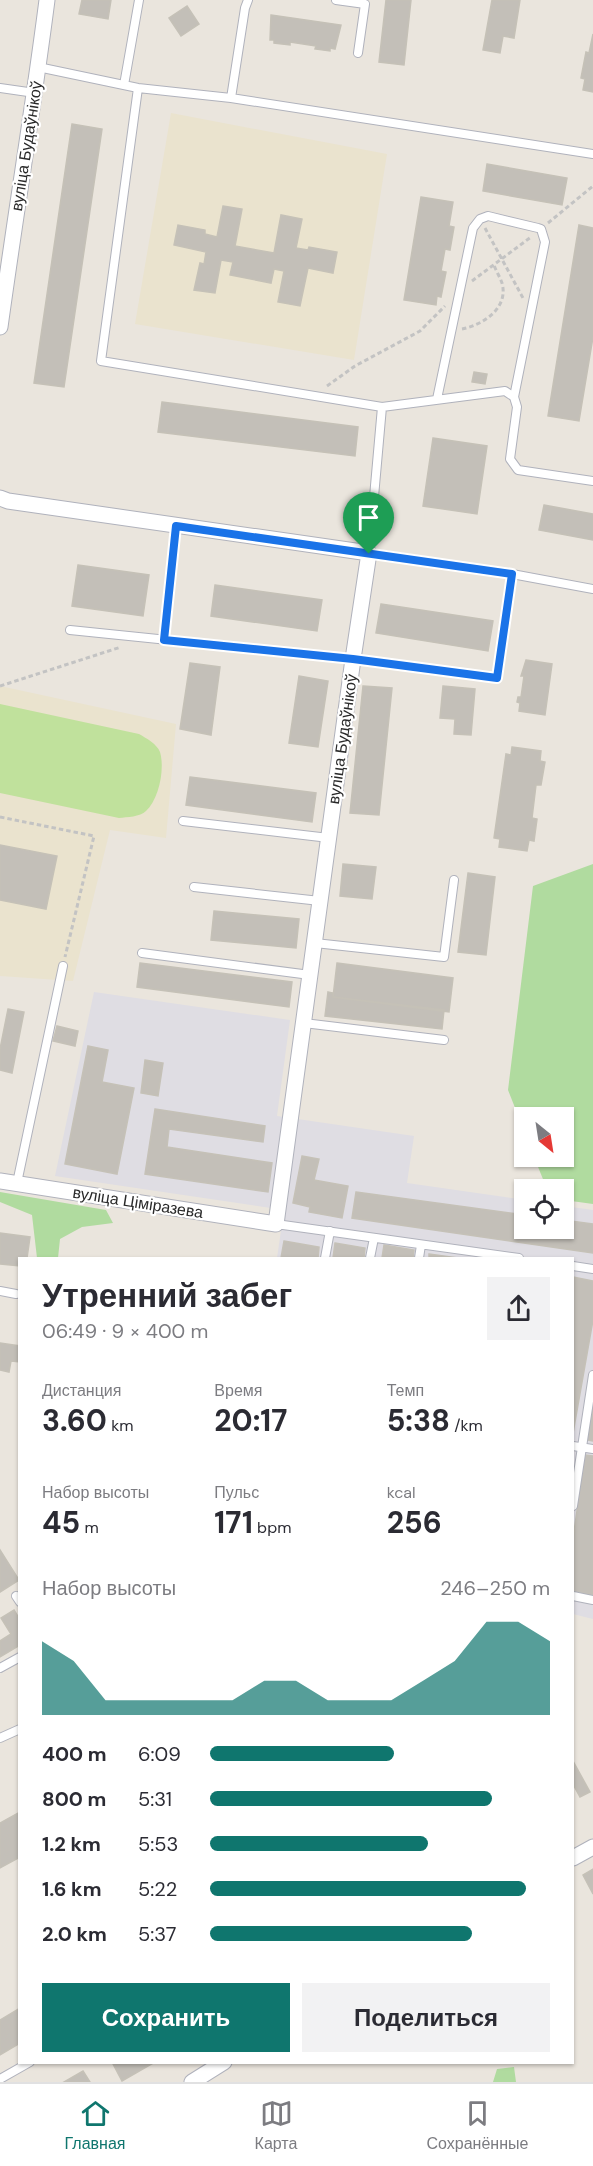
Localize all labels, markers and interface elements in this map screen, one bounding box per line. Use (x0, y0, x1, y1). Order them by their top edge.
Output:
street label: вуліца Будаўнікоў (6, 80, 47, 213)
pin (343, 492, 394, 554)
icon: arrive (352, 501, 385, 534)
street label: вуліца Будаўнікоў (323, 673, 362, 806)
north arrow (514, 1107, 574, 1167)
map controls (514, 1107, 574, 1239)
button: locate (514, 1179, 574, 1239)
street label: вуліца Ціміразева (71, 1182, 205, 1223)
text: Утренний забег (42, 1274, 292, 1317)
button: share (487, 1277, 550, 1340)
text: 06:49 · 9 × 400 m (42, 1318, 208, 1344)
text: Дистанция (42, 1380, 121, 1401)
text: Время (214, 1380, 262, 1401)
text: Темп (387, 1380, 424, 1401)
text: 3.60 (42, 1401, 107, 1440)
text: 20:17 (214, 1401, 287, 1440)
text: 5:38 (387, 1401, 450, 1440)
text: km (107, 1415, 133, 1436)
text: /km (450, 1415, 483, 1436)
text: Набор высоты (42, 1482, 149, 1503)
text: Пульс (214, 1482, 259, 1503)
text: kcal (387, 1482, 416, 1503)
text: 45 (42, 1503, 80, 1542)
text: 171 (214, 1503, 253, 1542)
text: 256 (387, 1503, 442, 1542)
text: m (80, 1517, 99, 1538)
text: bpm (253, 1517, 291, 1538)
text: Набор высоты (42, 1575, 176, 1601)
text: 246–250 m (440, 1575, 550, 1601)
text: 400 m (42, 1741, 107, 1767)
text: 6:09 (138, 1741, 181, 1767)
text: 800 m (42, 1786, 106, 1812)
text: 5:31 (138, 1786, 172, 1812)
text: 1.2 km (42, 1831, 101, 1857)
text: 5:53 (138, 1831, 178, 1857)
text: 1.6 km (42, 1876, 101, 1902)
text: 5:22 (138, 1876, 177, 1902)
text: 2.0 km (42, 1921, 107, 1947)
text: 5:37 (138, 1921, 176, 1947)
button: Сохранить (42, 1983, 290, 2052)
button: Поделиться (302, 1983, 550, 2052)
tab: Главная (65, 2097, 125, 2154)
tab: Карта (255, 2097, 297, 2154)
tab: Сохранённые (427, 2097, 528, 2154)

